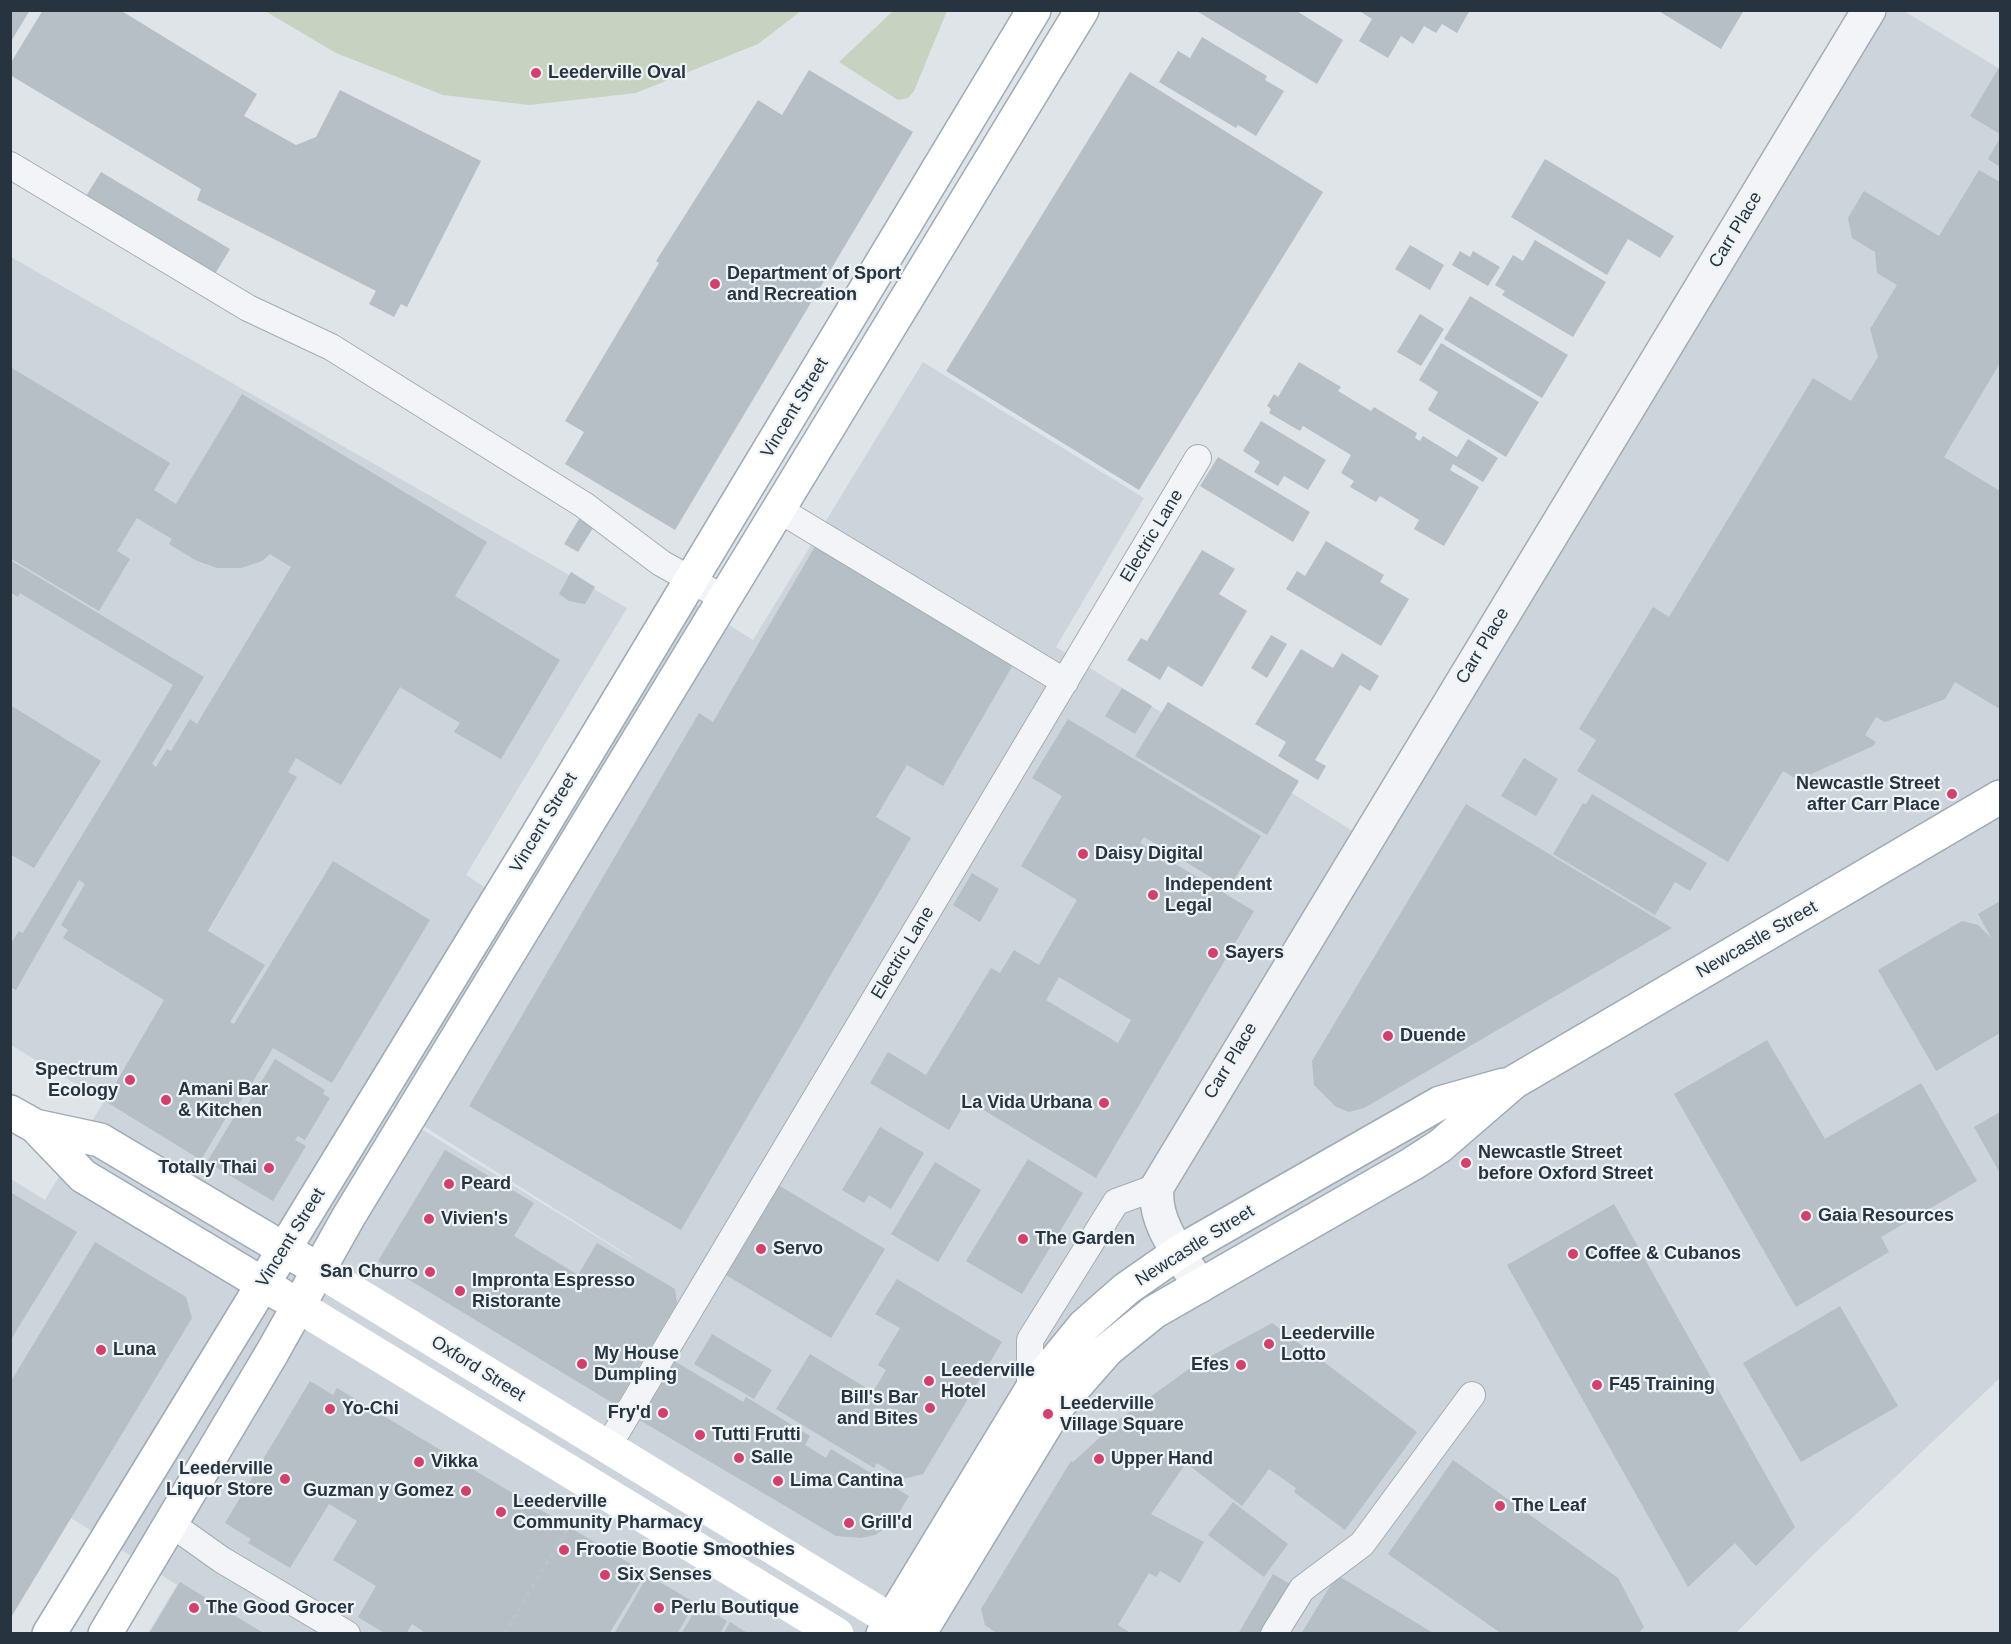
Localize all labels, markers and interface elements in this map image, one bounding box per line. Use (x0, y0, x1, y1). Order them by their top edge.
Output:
place label: Leederville Oval (548, 62, 686, 84)
marker: Leederville Oval (529, 66, 543, 80)
street label: Carr Place (1705, 188, 1767, 272)
place label: Department of Sport and Recreation (727, 263, 901, 306)
marker: Department of Sport and Recreation (708, 277, 722, 291)
street label: Vincent Street (757, 354, 833, 462)
street label: Electric Lane (1116, 486, 1188, 586)
street label: Carr Place (1452, 604, 1514, 688)
street label: Vincent Street (506, 769, 582, 877)
place label: Newcastle Street after Carr Place (1796, 773, 1940, 816)
marker: Newcastle Street after Carr Place (1945, 787, 1959, 801)
place label: Daisy Digital (1095, 843, 1203, 865)
marker: Daisy Digital (1076, 847, 1090, 861)
place label: Independent Legal (1165, 874, 1272, 916)
marker: Independent Legal (1146, 888, 1160, 902)
street label: Newcastle Street (1693, 897, 1821, 983)
street label: Electric Lane (867, 903, 939, 1003)
place label: Sayers (1225, 942, 1284, 964)
marker: Sayers (1206, 946, 1220, 960)
street label: Carr Place (1200, 1019, 1262, 1103)
place label: Duende (1400, 1025, 1466, 1047)
marker: Duende (1381, 1029, 1395, 1043)
place label: Spectrum Ecology (35, 1059, 118, 1102)
marker: Spectrum Ecology (123, 1073, 137, 1087)
place label: Amani Bar & Kitchen (178, 1079, 268, 1122)
place label: La Vida Urbana (961, 1092, 1092, 1114)
marker: Amani Bar & Kitchen (159, 1093, 173, 1107)
marker: La Vida Urbana (1097, 1096, 1111, 1110)
place label: Newcastle Street before Oxford Street (1478, 1142, 1653, 1184)
marker: Newcastle Street before Oxford Street (1459, 1156, 1473, 1170)
place label: Totally Thai (158, 1157, 257, 1179)
marker: Totally Thai (262, 1161, 276, 1175)
place label: Peard (461, 1173, 511, 1195)
marker: Peard (442, 1177, 456, 1191)
street label: Vincent Street (252, 1184, 330, 1292)
street label: Newcastle Street (1132, 1201, 1258, 1291)
place label: Gaia Resources (1818, 1205, 1954, 1227)
place label: Vivien's (441, 1208, 508, 1230)
marker: Gaia Resources (1799, 1209, 1813, 1223)
marker: Vivien's (422, 1212, 436, 1226)
place label: The Garden (1035, 1228, 1135, 1250)
marker: The Garden (1016, 1232, 1030, 1246)
place label: Servo (773, 1238, 823, 1260)
marker: Servo (754, 1242, 768, 1256)
place label: Coffee & Cubanos (1585, 1243, 1741, 1265)
marker: Coffee & Cubanos (1566, 1247, 1580, 1261)
place label: San Churro (320, 1261, 418, 1283)
marker: San Churro (423, 1265, 437, 1279)
place label: Impronta Espresso Ristorante (472, 1270, 635, 1312)
marker: Impronta Espresso Ristorante (453, 1284, 467, 1298)
place label: Leederville Lotto (1281, 1323, 1375, 1366)
street label: Oxford Street (427, 1331, 529, 1407)
marker: Leederville Lotto (1262, 1337, 1276, 1351)
place label: Luna (113, 1339, 156, 1361)
marker: Luna (94, 1343, 108, 1357)
place label: My House Dumpling (594, 1343, 679, 1386)
place label: Efes (1191, 1354, 1229, 1376)
marker: My House Dumpling (575, 1357, 589, 1371)
marker: Efes (1234, 1358, 1248, 1372)
place label: Leederville Hotel (941, 1360, 1035, 1402)
marker: Leederville Hotel (922, 1374, 936, 1388)
place label: F45 Training (1609, 1374, 1715, 1396)
marker: F45 Training (1590, 1378, 1604, 1392)
place label: Bill's Bar and Bites (837, 1387, 918, 1430)
place label: Leederville Village Square (1060, 1393, 1184, 1436)
place label: Yo-Chi (342, 1398, 399, 1420)
marker: Bill's Bar and Bites (923, 1401, 937, 1415)
marker: Yo-Chi (323, 1402, 337, 1416)
place label: Fry'd (608, 1402, 651, 1424)
marker: Fry'd (656, 1406, 670, 1420)
marker: Leederville Village Square (1041, 1407, 1055, 1421)
place label: Tutti Frutti (712, 1424, 801, 1446)
marker: Tutti Frutti (693, 1428, 707, 1442)
place label: Salle (751, 1447, 793, 1469)
place label: Upper Hand (1111, 1448, 1213, 1470)
place label: Vikka (431, 1451, 478, 1473)
marker: Salle (732, 1451, 746, 1465)
marker: Upper Hand (1092, 1452, 1106, 1466)
marker: Vikka (412, 1455, 426, 1469)
place label: Leederville Liquor Store (166, 1458, 273, 1500)
place label: Lima Cantina (790, 1470, 903, 1492)
marker: Leederville Liquor Store (278, 1472, 292, 1486)
marker: Lima Cantina (771, 1474, 785, 1488)
place label: Guzman y Gomez (303, 1480, 454, 1502)
marker: Guzman y Gomez (459, 1484, 473, 1498)
place label: Leederville Community Pharmacy (513, 1491, 703, 1534)
place label: The Leaf (1512, 1495, 1586, 1517)
marker: The Leaf (1493, 1499, 1507, 1513)
marker: Leederville Community Pharmacy (494, 1505, 508, 1519)
place label: Grill'd (861, 1512, 912, 1534)
marker: Grill'd (842, 1516, 856, 1530)
place label: Frootie Bootie Smoothies (576, 1539, 795, 1561)
marker: Frootie Bootie Smoothies (557, 1543, 571, 1557)
place label: Six Senses (617, 1564, 712, 1586)
marker: Six Senses (598, 1568, 612, 1582)
place label: The Good Grocer (206, 1597, 354, 1619)
place label: Perlu Boutique (671, 1597, 799, 1619)
marker: The Good Grocer (187, 1601, 201, 1615)
marker: Perlu Boutique (652, 1601, 666, 1615)

